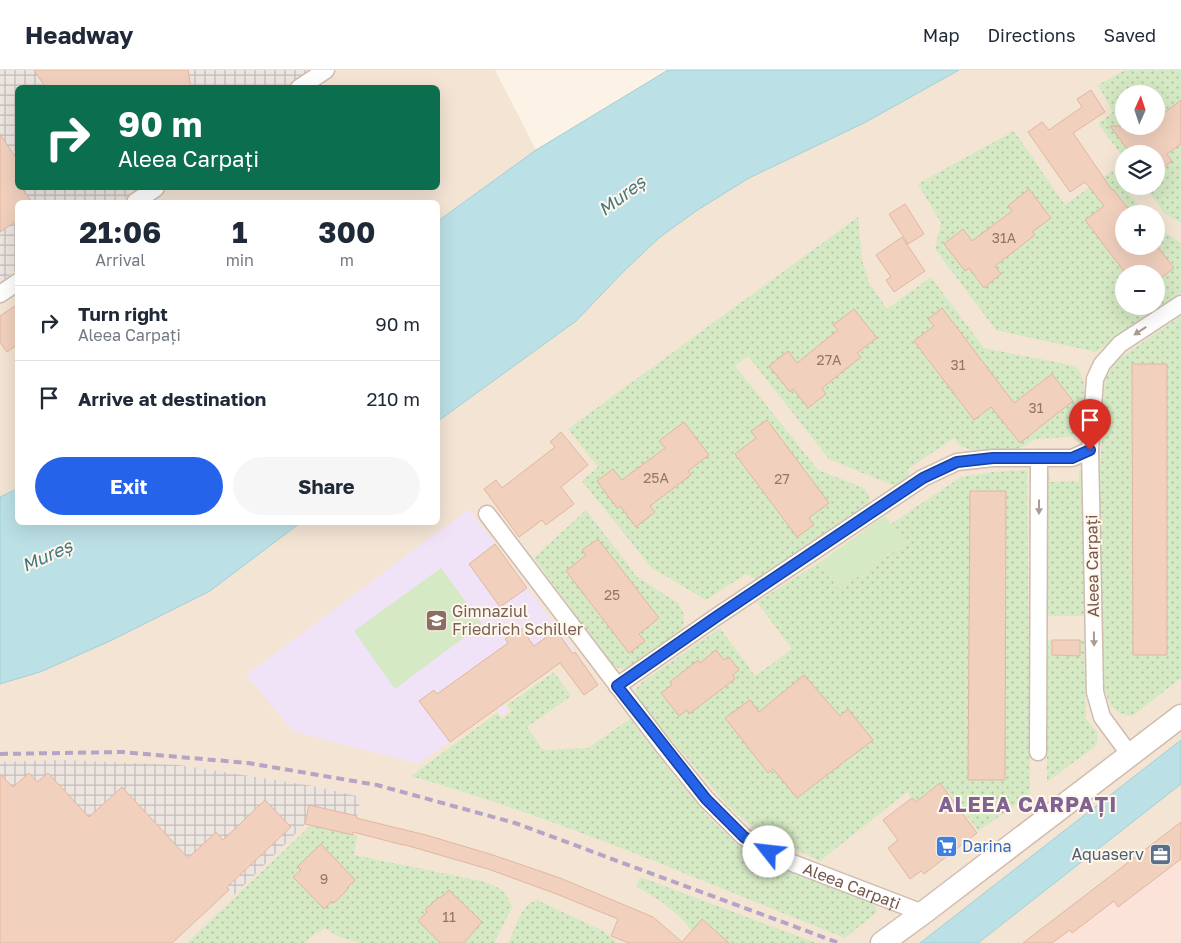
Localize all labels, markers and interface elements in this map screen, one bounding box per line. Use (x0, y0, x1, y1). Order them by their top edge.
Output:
text: Headway (25, 20, 133, 49)
text: Map (923, 24, 959, 46)
text: Directions (987, 24, 1075, 46)
text: Saved (1103, 24, 1156, 46)
north arrow (1115, 85, 1165, 135)
map controls (1115, 85, 1165, 315)
text: 90 m (118, 103, 202, 145)
icon: right (35, 105, 100, 170)
text: Aleea Carpați (118, 145, 259, 172)
button: layers (1115, 145, 1165, 195)
water label: Mureș (594, 170, 651, 221)
button: + (1115, 205, 1165, 255)
text: 21:06 (79, 214, 161, 250)
text: 1 (232, 214, 248, 250)
text: 300 (318, 214, 376, 250)
house number: 31A (992, 229, 1017, 246)
text: Arrival (95, 250, 145, 270)
text: min (226, 250, 254, 270)
text: m (340, 250, 354, 270)
button: − (1115, 265, 1165, 315)
text: Turn right (78, 302, 168, 325)
icon: right (35, 309, 63, 337)
text: 90 m (375, 312, 420, 335)
text: Aleea Carpați (78, 325, 181, 345)
one-way arrow (1134, 326, 1147, 336)
house number: 27A (817, 351, 842, 368)
house number: 31 (951, 356, 966, 373)
icon: arrive (35, 384, 63, 412)
text: Arrive at destination (78, 387, 266, 410)
text: 210 m (366, 387, 420, 410)
house number: 31 (1029, 399, 1044, 416)
pin (1069, 399, 1111, 450)
icon: arrive (1076, 406, 1104, 434)
button: Exit (35, 457, 223, 515)
button: Share (233, 457, 420, 515)
house number: 25A (643, 469, 669, 486)
house number: 27 (774, 470, 790, 487)
one-way arrow (1035, 499, 1043, 515)
street label: Aleea Carpați (1081, 514, 1103, 618)
water label: Mureș (18, 534, 77, 577)
house number: 25 (604, 586, 620, 603)
place label: Gimnaziul Friedrich Schiller (452, 601, 583, 639)
school or university icon: Gimnaziul Friedrich Schiller (424, 608, 448, 632)
one-way arrow (1090, 631, 1098, 647)
district label: ALEEA CARPAȚI (939, 791, 1117, 817)
position arrow (742, 825, 794, 877)
supermarket icon: Darina (934, 834, 958, 858)
place label: Darina (962, 836, 1012, 856)
office icon: Aquaserv (1148, 842, 1172, 866)
place label: Aquaserv (1071, 844, 1144, 864)
street label: Aleea Carpați (800, 858, 904, 914)
house number: 9 (320, 870, 328, 887)
house number: 11 (442, 908, 456, 925)

